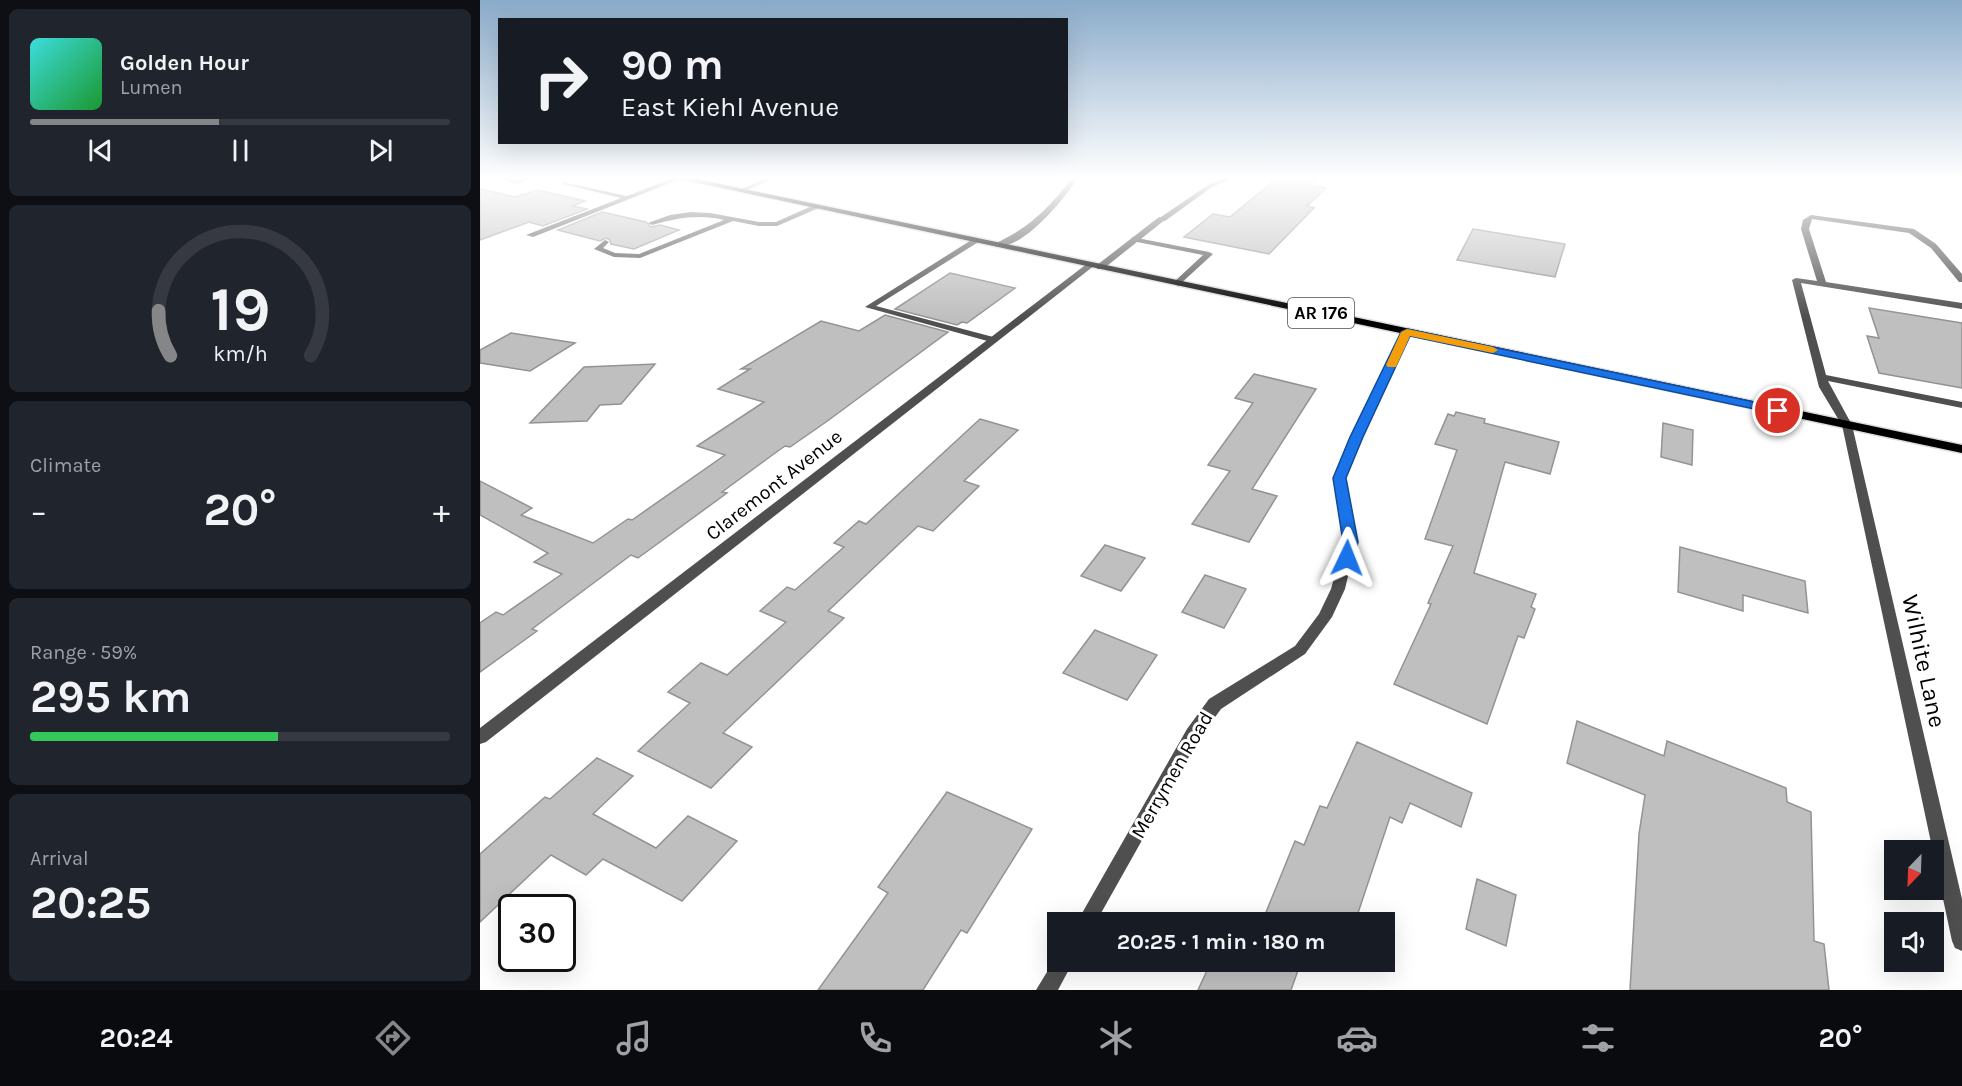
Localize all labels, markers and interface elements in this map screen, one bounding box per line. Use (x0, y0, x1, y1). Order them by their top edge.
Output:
text: 90 m (621, 40, 724, 90)
icon: right (522, 42, 600, 120)
text: Golden Hour (120, 50, 249, 76)
text: Lumen (120, 76, 183, 99)
text: East Kiehl Avenue (621, 91, 839, 123)
icon: previous (84, 134, 117, 167)
icon: pause (224, 134, 257, 167)
icon: next (364, 134, 397, 167)
text: 19 (210, 273, 270, 346)
road number: AR 176 (1288, 298, 1354, 328)
text: km/h (213, 341, 267, 366)
pin (1752, 385, 1803, 436)
icon: arrive (1761, 394, 1794, 427)
street label: Claremont Avenue (701, 425, 847, 545)
text: Climate (30, 454, 101, 477)
text: 20° (203, 484, 277, 536)
text: − (30, 492, 47, 530)
text: + (433, 492, 450, 530)
position arrow (1315, 526, 1379, 590)
street label: Wilhite Lane (1896, 592, 1952, 730)
text: Range · 59% (30, 641, 137, 664)
text: 295 km (30, 671, 192, 723)
street label: Merrymen Road (1126, 707, 1218, 843)
north arrow (1884, 840, 1944, 900)
map controls (1884, 840, 1944, 972)
text: Arrival (30, 847, 89, 870)
text: 20:25 (30, 877, 151, 929)
speed limit sign: 30 (498, 894, 576, 972)
button: sound (1884, 912, 1944, 972)
text: 20:25 · 1 min · 180 m (1117, 929, 1325, 955)
icon: directions (372, 1017, 414, 1059)
icon: music (613, 1017, 655, 1059)
icon: phone (854, 1017, 896, 1059)
icon: climate (1095, 1017, 1137, 1059)
icon: car (1336, 1017, 1378, 1059)
icon: filters (1577, 1017, 1619, 1059)
text: 20:24 (100, 1022, 173, 1054)
text: 20° (1819, 1022, 1862, 1054)

